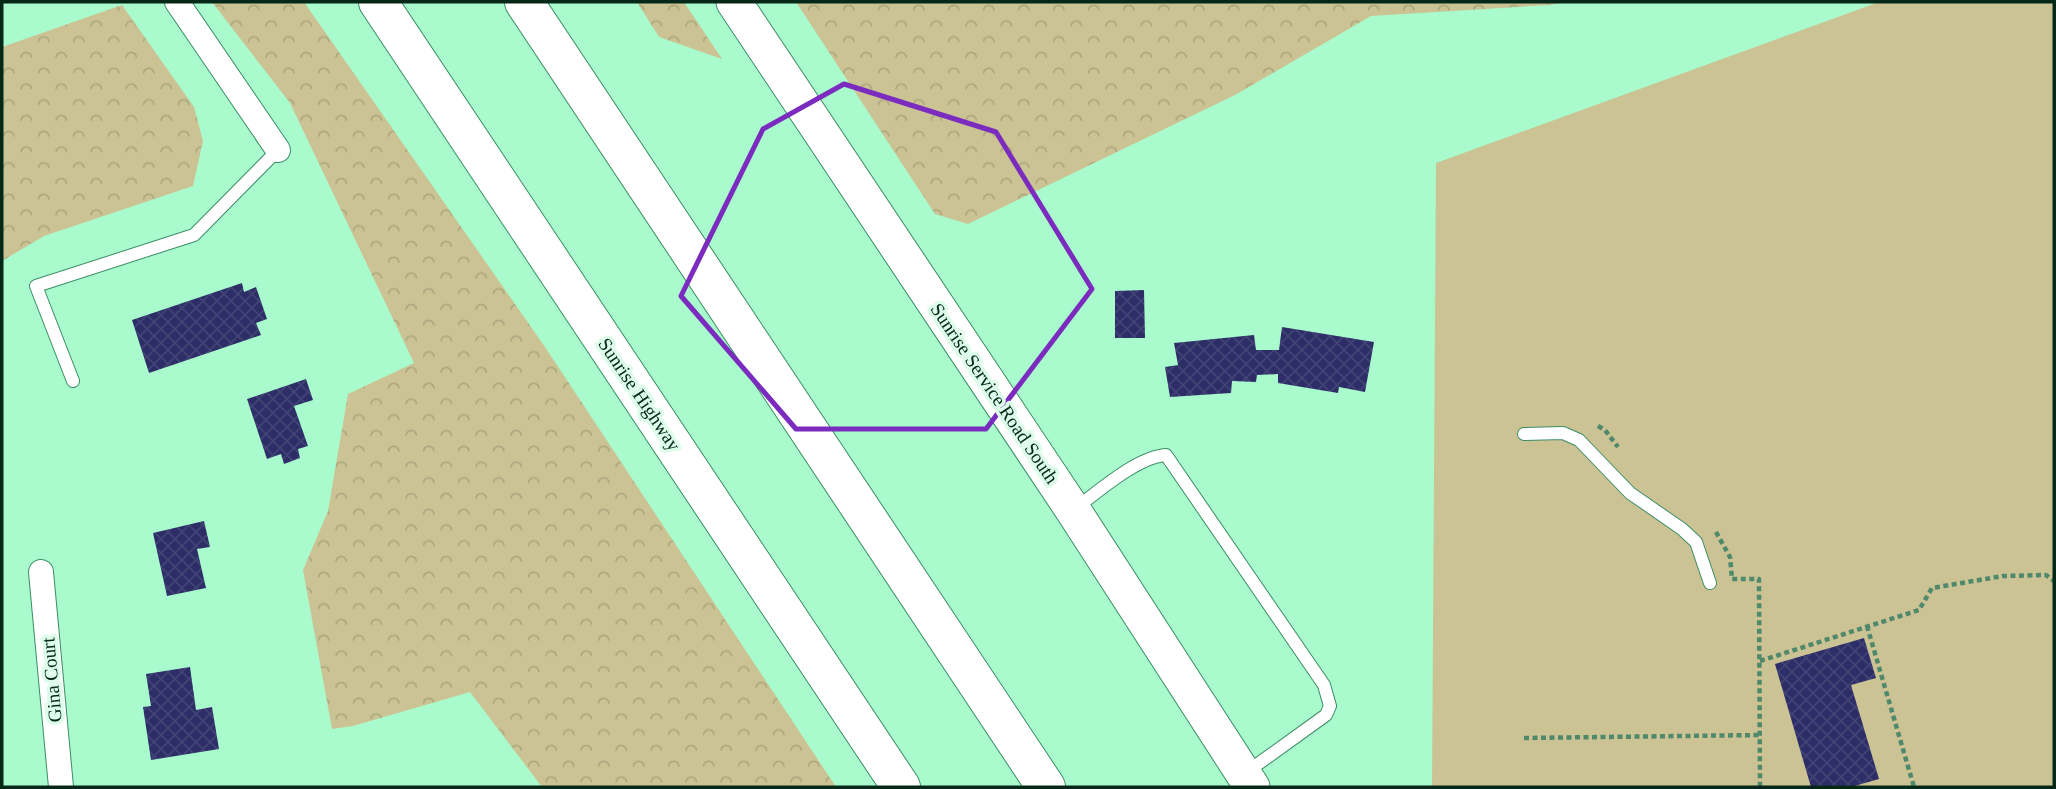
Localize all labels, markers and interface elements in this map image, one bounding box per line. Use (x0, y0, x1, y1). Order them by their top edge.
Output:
street label: Sunrise Service Road South (926, 299, 1063, 488)
street label: Sunrise Highway (594, 334, 685, 455)
street label: Gina Court (37, 636, 66, 723)

